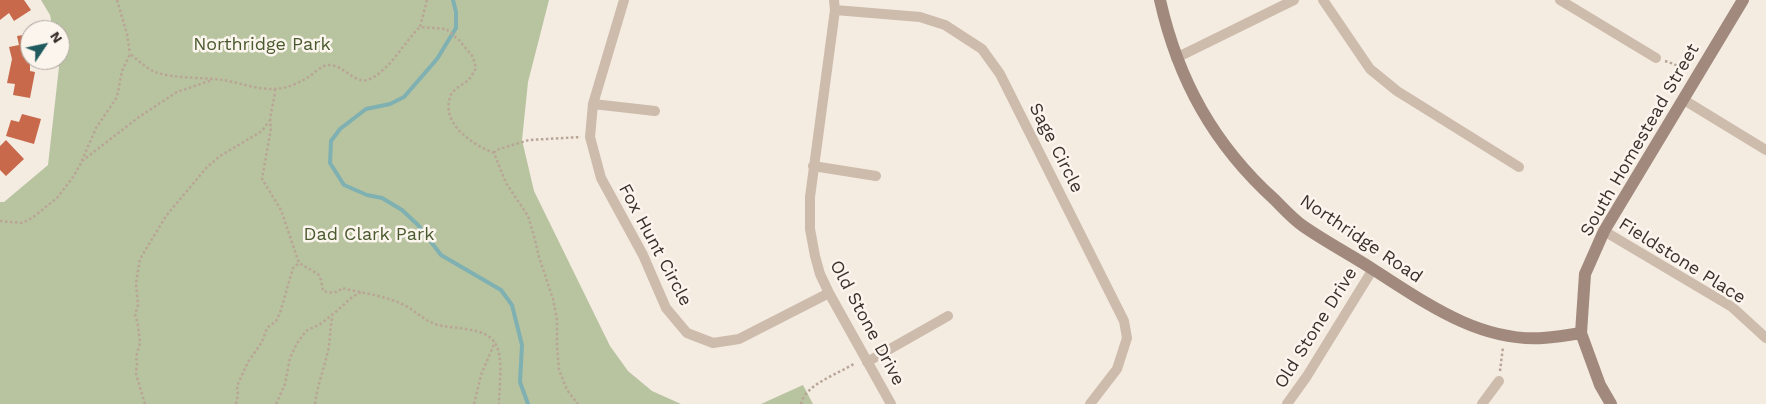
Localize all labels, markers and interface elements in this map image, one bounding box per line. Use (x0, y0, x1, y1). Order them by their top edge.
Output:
north arrow (20, 20, 70, 70)
text: N (47, 28, 66, 46)
park label: Northridge Park (193, 34, 331, 56)
street label: South Homestead Street (1576, 40, 1704, 240)
street label: Sage Circle (1024, 100, 1088, 196)
street label: Fox Hunt Circle (614, 180, 696, 310)
street label: Northridge Road (1296, 190, 1426, 288)
street label: Fieldstone Place (1615, 213, 1749, 309)
park label: Dad Clark Park (303, 224, 435, 246)
street label: Old Stone Drive (825, 257, 909, 389)
street label: Old Stone Drive (1270, 263, 1362, 393)

